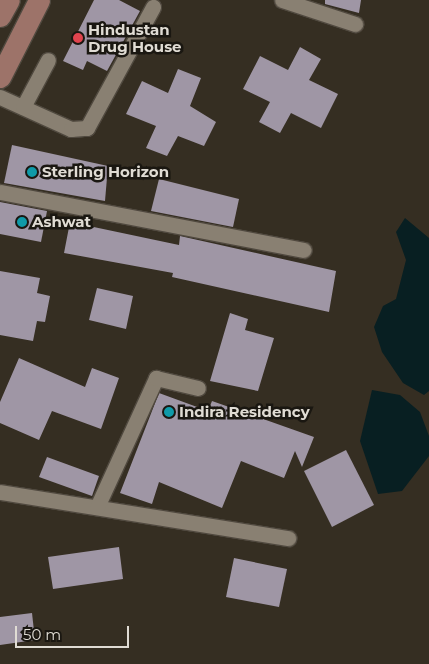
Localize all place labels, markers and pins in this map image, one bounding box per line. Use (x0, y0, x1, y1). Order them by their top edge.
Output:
place label: Hindustan Drug House (88, 20, 182, 55)
marker: Hindustan Drug House (72, 32, 84, 44)
place label: Sterling Horizon (42, 163, 169, 181)
marker: Sterling Horizon (26, 166, 38, 178)
place label: Ashwat (32, 213, 91, 231)
marker: Ashwat (16, 216, 28, 228)
place label: Indira Residency (179, 403, 310, 421)
marker: Indira Residency (163, 406, 175, 418)

